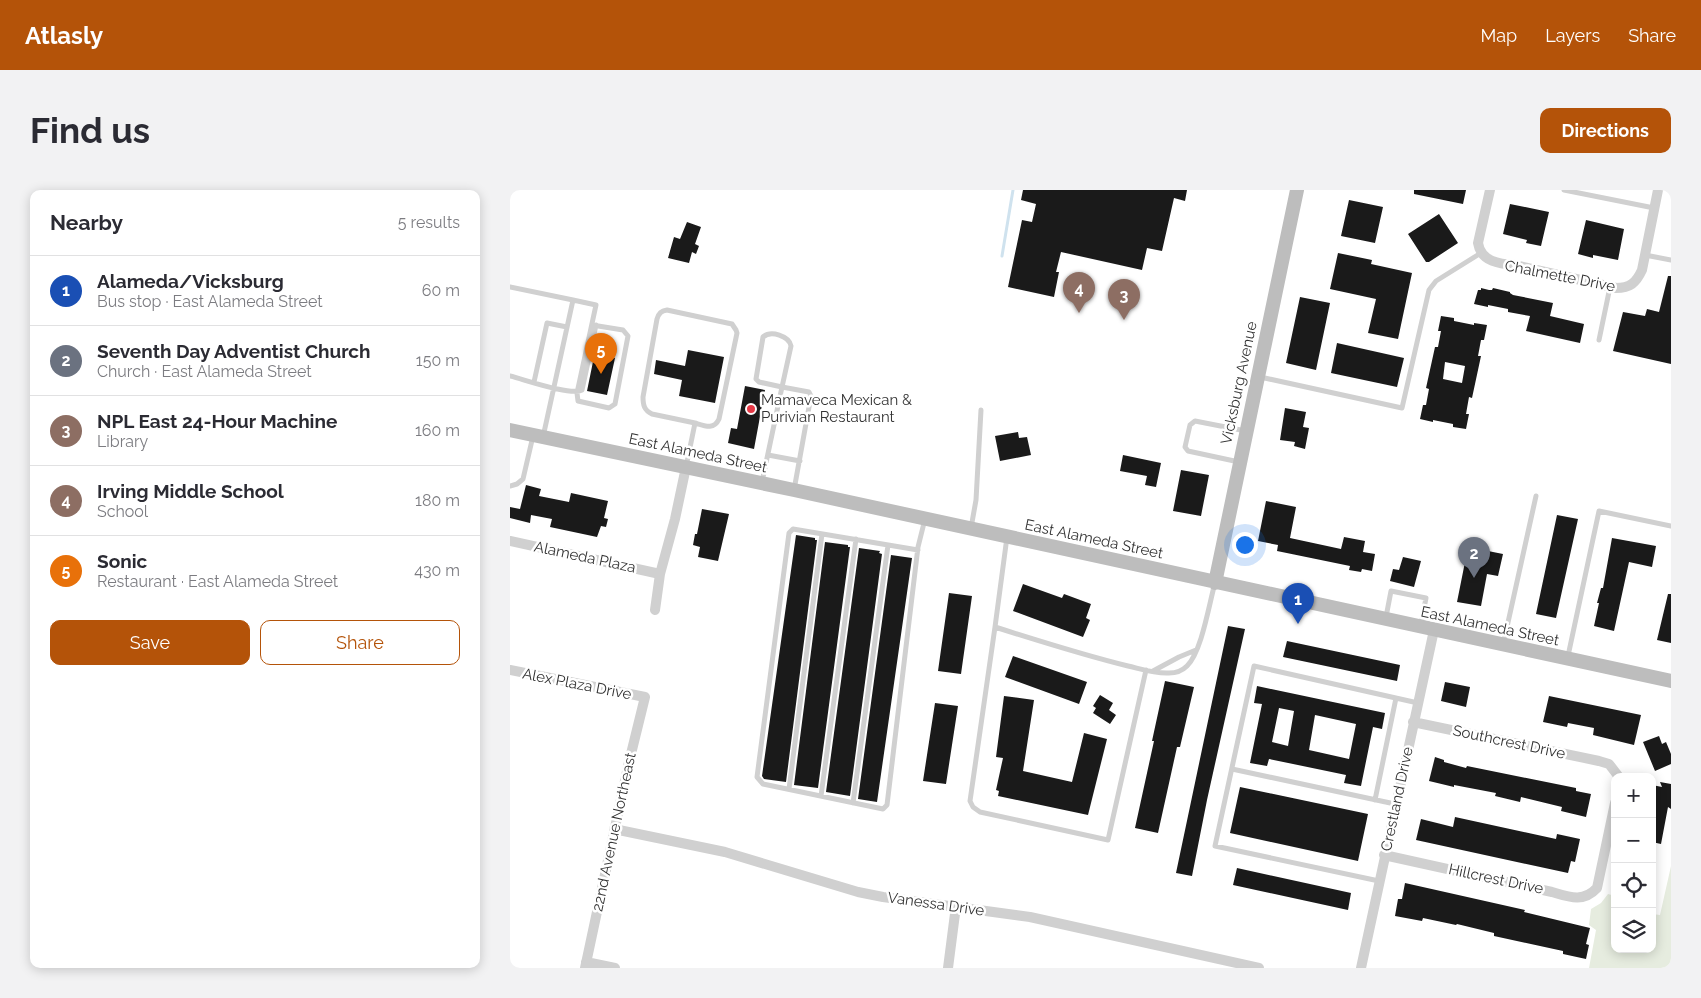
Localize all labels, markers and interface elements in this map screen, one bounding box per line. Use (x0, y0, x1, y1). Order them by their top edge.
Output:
text: Atlasly (25, 21, 103, 50)
text: Map (1481, 25, 1517, 46)
text: Layers (1545, 25, 1600, 46)
text: Share (1628, 25, 1676, 46)
button: Directions (1540, 108, 1671, 153)
text: Find us (30, 110, 150, 151)
text: Nearby (50, 210, 123, 235)
text: 5 results (398, 213, 460, 232)
street label: Chalmette Drive (1503, 256, 1617, 296)
text: Alameda/Vicksburg (97, 270, 284, 292)
pin: 4 (1063, 272, 1095, 313)
pin: 3 (1108, 279, 1140, 320)
text: 1 (62, 281, 70, 300)
text: 60 m (422, 281, 460, 300)
text: Bus stop · East Alameda Street (97, 292, 323, 311)
street label: Vicksburg Avenue (1217, 320, 1261, 446)
pin: 5 (585, 333, 617, 374)
text: Seventh Day Adventist Church (97, 340, 371, 362)
text: 2 (61, 351, 71, 370)
text: 150 m (416, 351, 460, 370)
text: Church · East Alameda Street (97, 362, 312, 381)
place label: Mamaveca Mexican & Purivian Restaurant (761, 391, 912, 426)
marker: Mamaveca Mexican & Purivian Restaurant (745, 403, 757, 415)
text: NPL East 24-Hour Machine (97, 410, 337, 432)
text: 3 (62, 421, 70, 440)
text: 160 m (415, 421, 460, 440)
street label: East Alameda Street (627, 430, 769, 476)
text: Library (97, 432, 148, 451)
text: Irving Middle School (97, 480, 284, 502)
text: 4 (61, 491, 71, 510)
text: 180 m (415, 491, 460, 510)
text: School (97, 502, 148, 521)
street label: East Alameda Street (1023, 516, 1165, 562)
your location (1232, 532, 1258, 558)
street label: Alameda Plaza (533, 537, 637, 577)
pin: 2 (1458, 537, 1490, 578)
text: Sonic (97, 550, 147, 572)
text: 5 (62, 561, 70, 580)
text: 430 m (414, 561, 460, 580)
text: Restaurant · East Alameda Street (97, 572, 338, 591)
pin: 1 (1282, 583, 1314, 624)
street label: East Alameda Street (1419, 603, 1561, 649)
button: Save (50, 620, 250, 665)
button: Share (260, 620, 460, 665)
street label: Alex Plaza Drive (521, 665, 633, 703)
street label: Southcrest Drive (1451, 721, 1567, 763)
street label: Crestland Drive (1377, 745, 1417, 853)
street label: 22nd Avenue Northeast (588, 751, 640, 913)
map controls (1611, 773, 1656, 953)
button: + (1611, 773, 1656, 818)
button: − (1611, 818, 1656, 863)
street label: Hillcrest Drive (1447, 860, 1545, 898)
button: locate (1611, 863, 1656, 908)
street label: Vanessa Drive (887, 888, 986, 920)
button: layers (1611, 908, 1656, 953)

